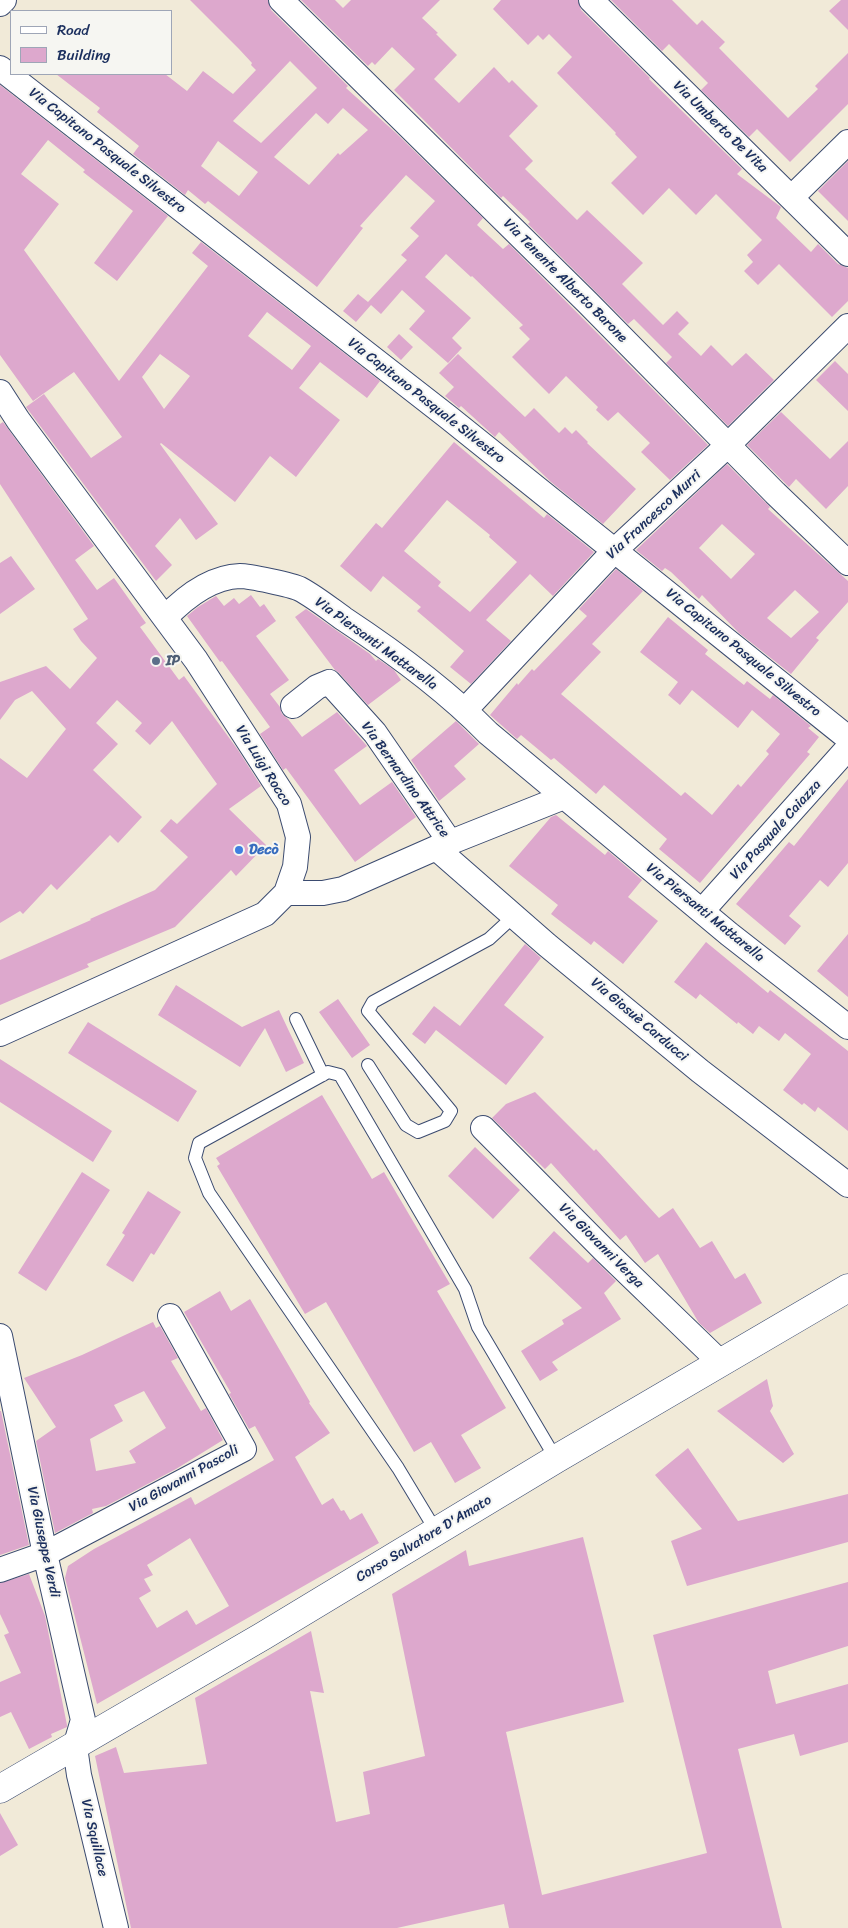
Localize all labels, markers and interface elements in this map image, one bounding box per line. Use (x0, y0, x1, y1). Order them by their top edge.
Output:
legend (10, 10, 172, 75)
text: Road (57, 17, 89, 43)
text: Building (57, 42, 111, 68)
street label: Via Umberto De Vita (669, 78, 771, 176)
street label: Via Capitano Pasquale Silvestro (25, 85, 189, 217)
street label: Via Tenente Alberto Barone (500, 216, 630, 346)
street label: Via Capitano Pasquale Silvestro (344, 335, 508, 467)
street label: Via Francesco Murri (603, 467, 705, 563)
street label: Via Capitano Pasquale Silvestro (662, 585, 824, 721)
street label: Via Piersanti Mattarella (311, 594, 441, 694)
place label: IP (166, 653, 180, 669)
marker: IP (150, 655, 162, 667)
street label: Via Bernardino Attrice (357, 719, 453, 841)
street label: Via Luigi Rocco (232, 723, 294, 809)
street label: Via Pasquale Caiazza (727, 777, 825, 883)
place label: Decò (249, 842, 279, 858)
marker: Decò (233, 844, 245, 856)
street label: Via Piersanti Mattarella (642, 860, 768, 966)
street label: Via Giosuè Carducci (587, 975, 691, 1065)
street label: Via Giovanni Verga (555, 1200, 647, 1292)
street label: Via Giovanni Pascoli (126, 1442, 242, 1516)
street label: Via Giuseppe Verdi (23, 1485, 63, 1599)
street label: Corso Salvatore D'Amato (353, 1492, 495, 1586)
street label: Via Squillace (77, 1798, 111, 1878)

